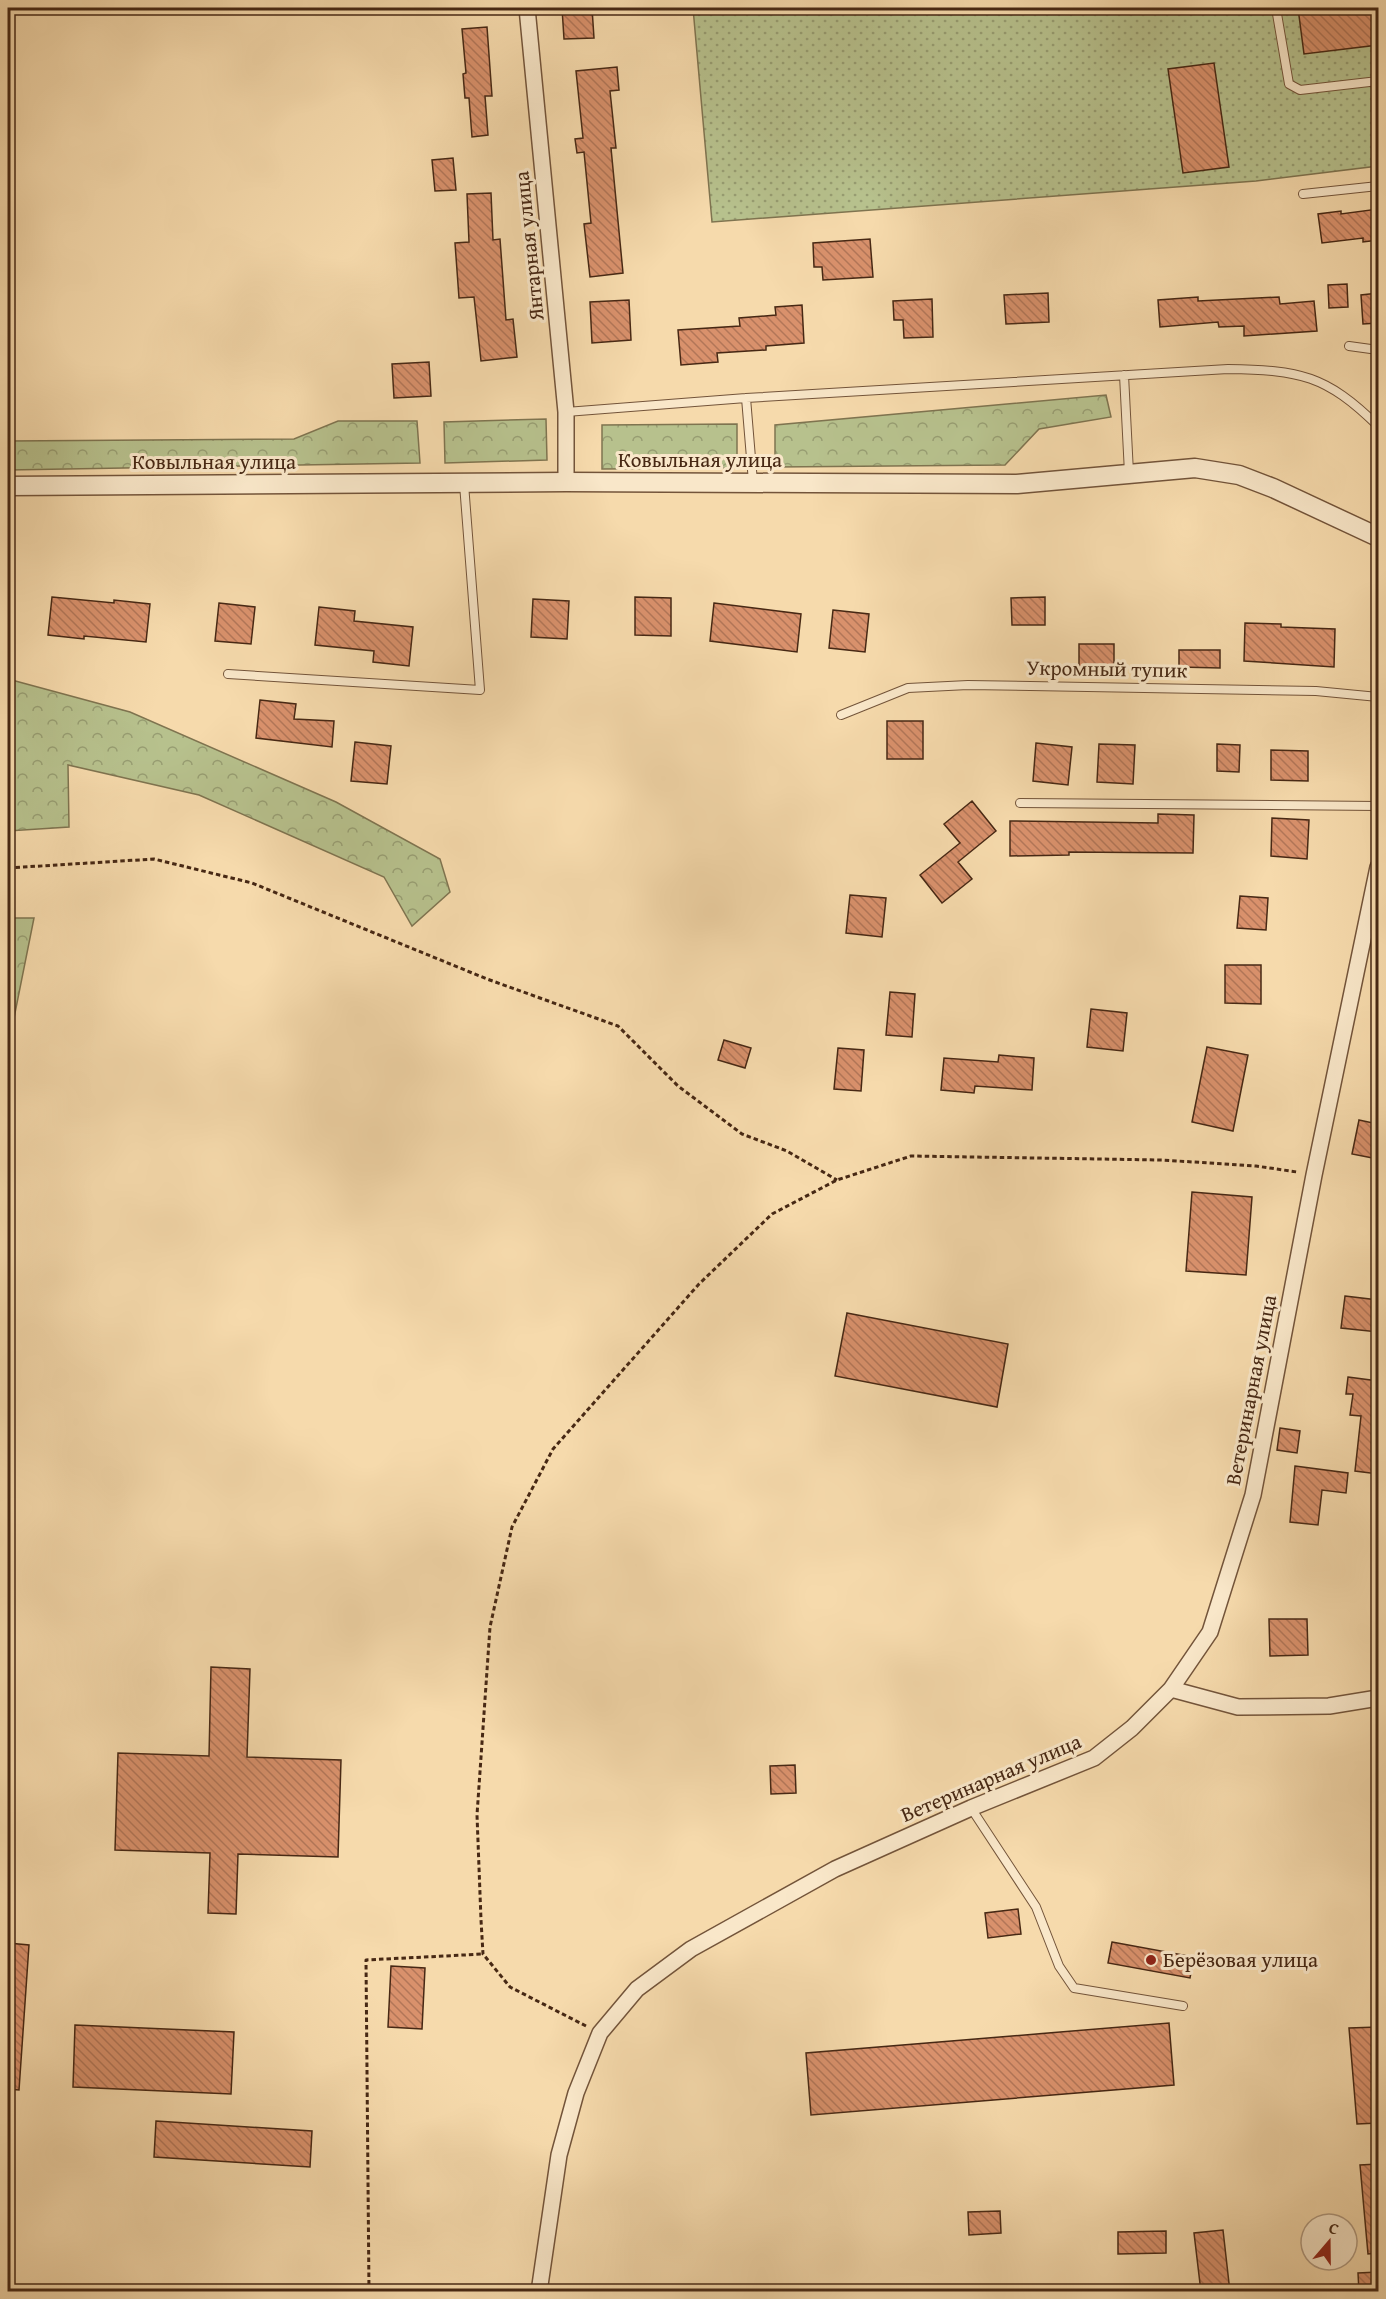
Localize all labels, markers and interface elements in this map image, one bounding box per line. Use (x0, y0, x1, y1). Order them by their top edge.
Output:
street label: Янтарная улица (505, 170, 552, 323)
street label: Ковыльная улица (618, 444, 782, 475)
street label: Ковыльная улица (132, 446, 296, 477)
street label: Укромный тупик (1026, 652, 1188, 685)
street label: Ветеринарная улица (1217, 1292, 1284, 1488)
street label: Ветеринарная улица (896, 1726, 1086, 1830)
place label: Берёзовая улица (1163, 1944, 1318, 1975)
marker: Берёзовая улица (1144, 1953, 1158, 1967)
north arrow (1299, 2212, 1359, 2272)
text: С (1326, 2215, 1342, 2241)

